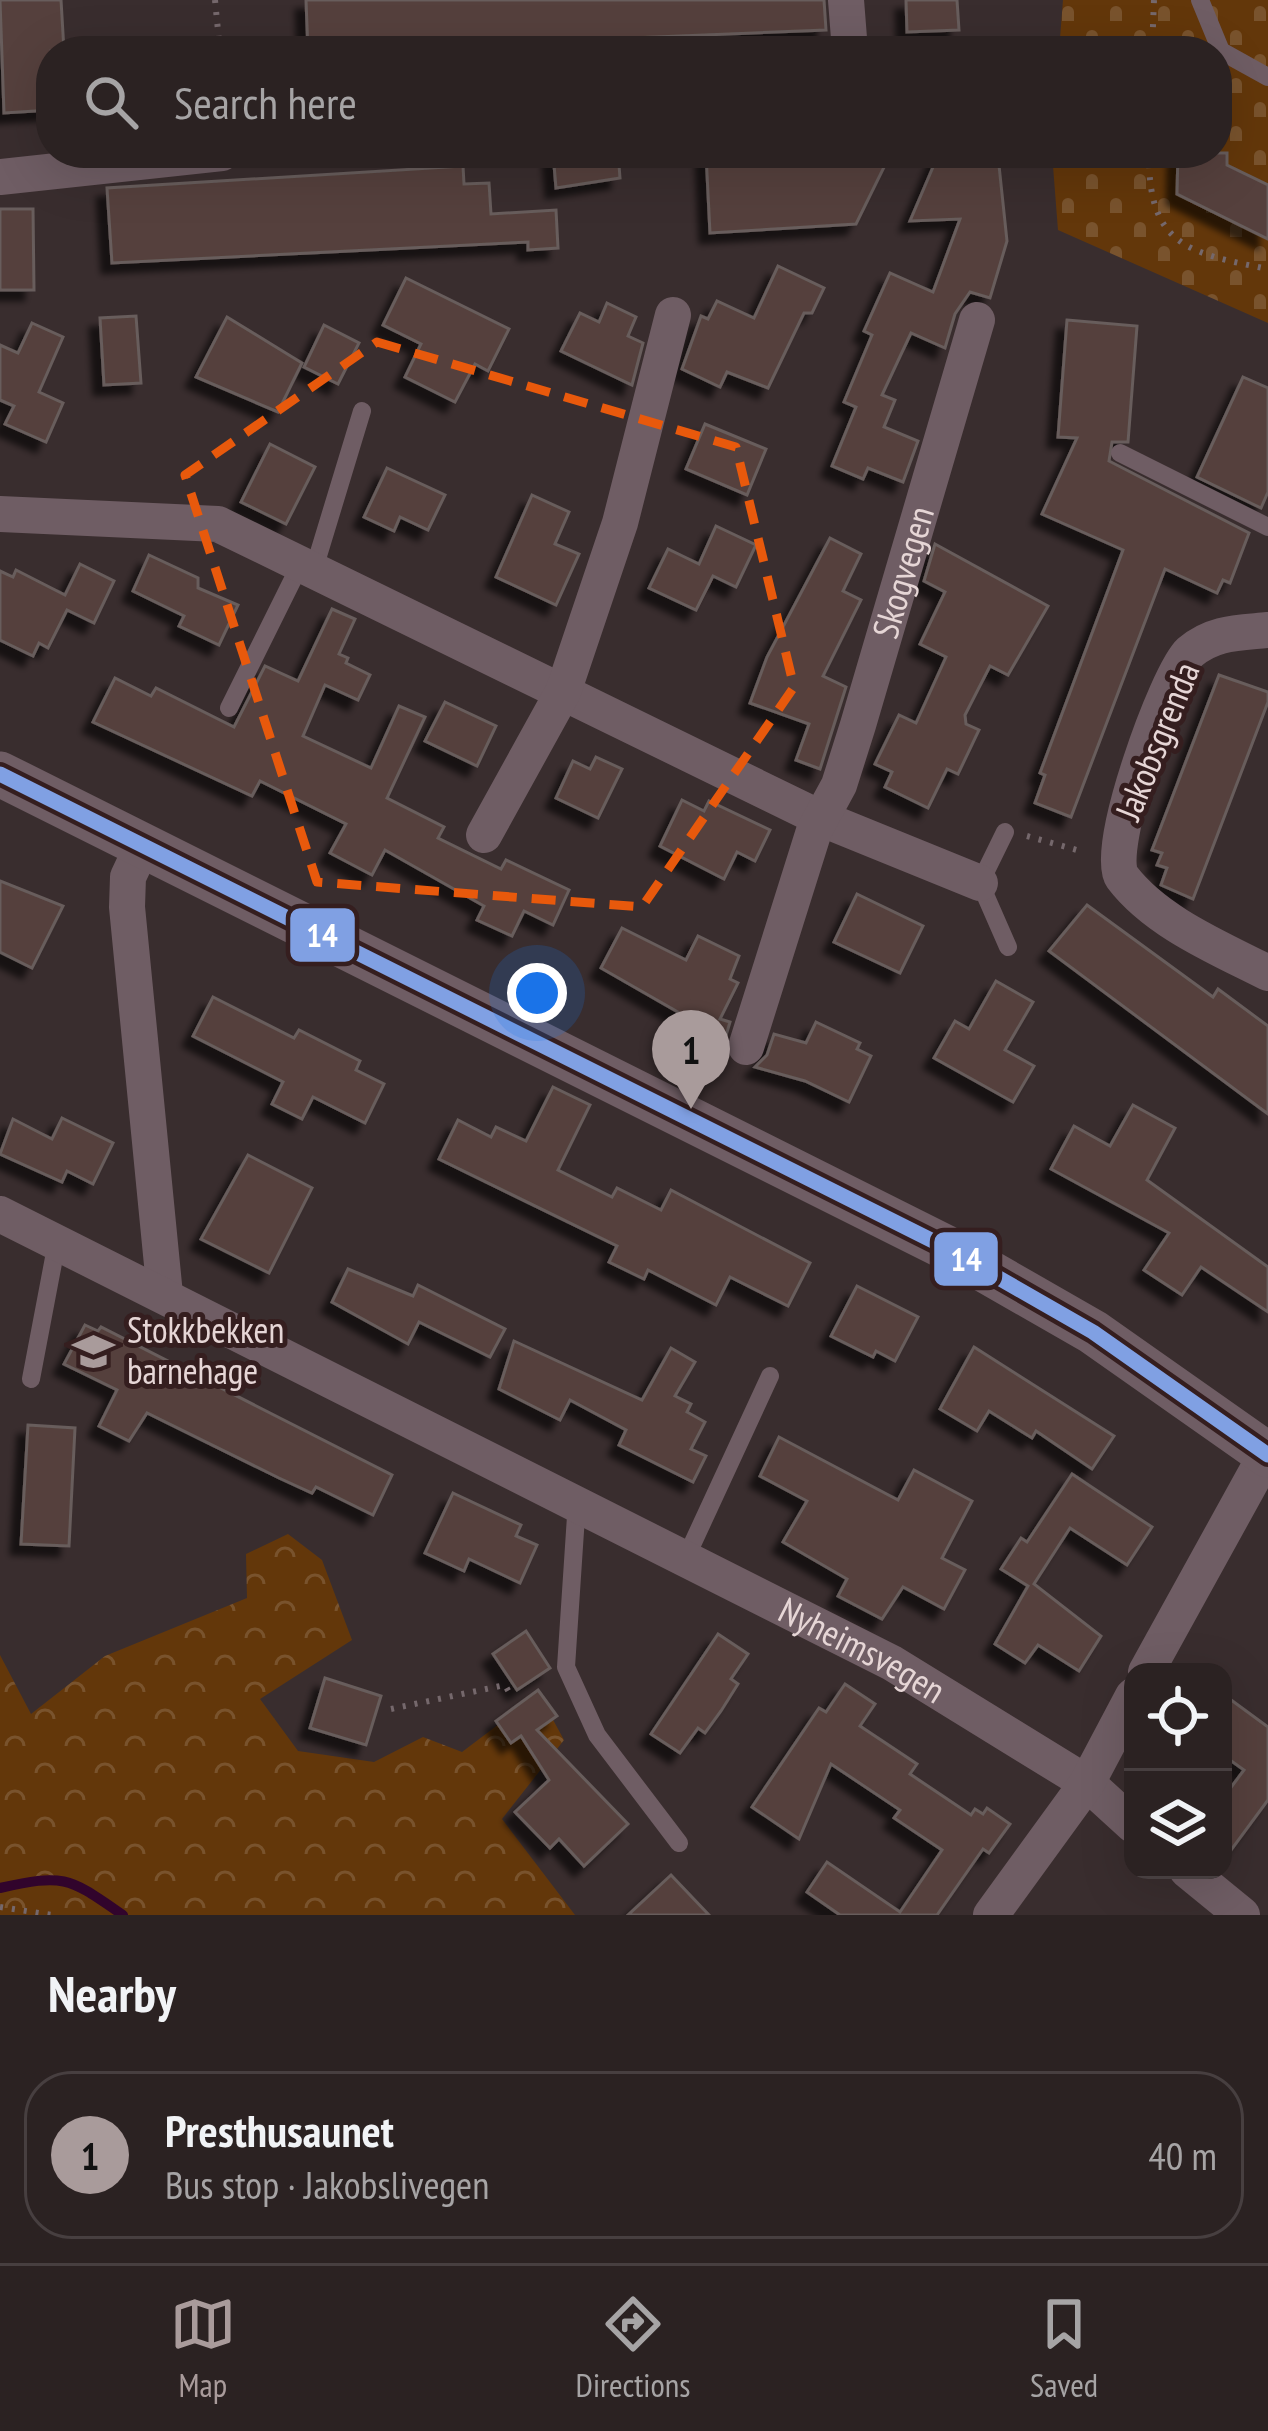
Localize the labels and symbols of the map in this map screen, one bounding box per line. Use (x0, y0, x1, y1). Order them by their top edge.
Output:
street label: Skogvegen (861, 501, 944, 643)
street label: Jakobsgrenda (1103, 655, 1209, 828)
line badge: 14 (288, 906, 357, 964)
text: 14 (306, 913, 338, 956)
your location (507, 963, 567, 1023)
pin: 1 (652, 1010, 730, 1109)
line badge: 14 (932, 1230, 1000, 1288)
text: 14 (950, 1237, 982, 1280)
place label: Stokkbekken barnehage (127, 1306, 284, 1394)
school or university icon: Stokkbekken barnehage (70, 1328, 116, 1374)
street label: Nyheimsvegen (771, 1586, 954, 1713)

